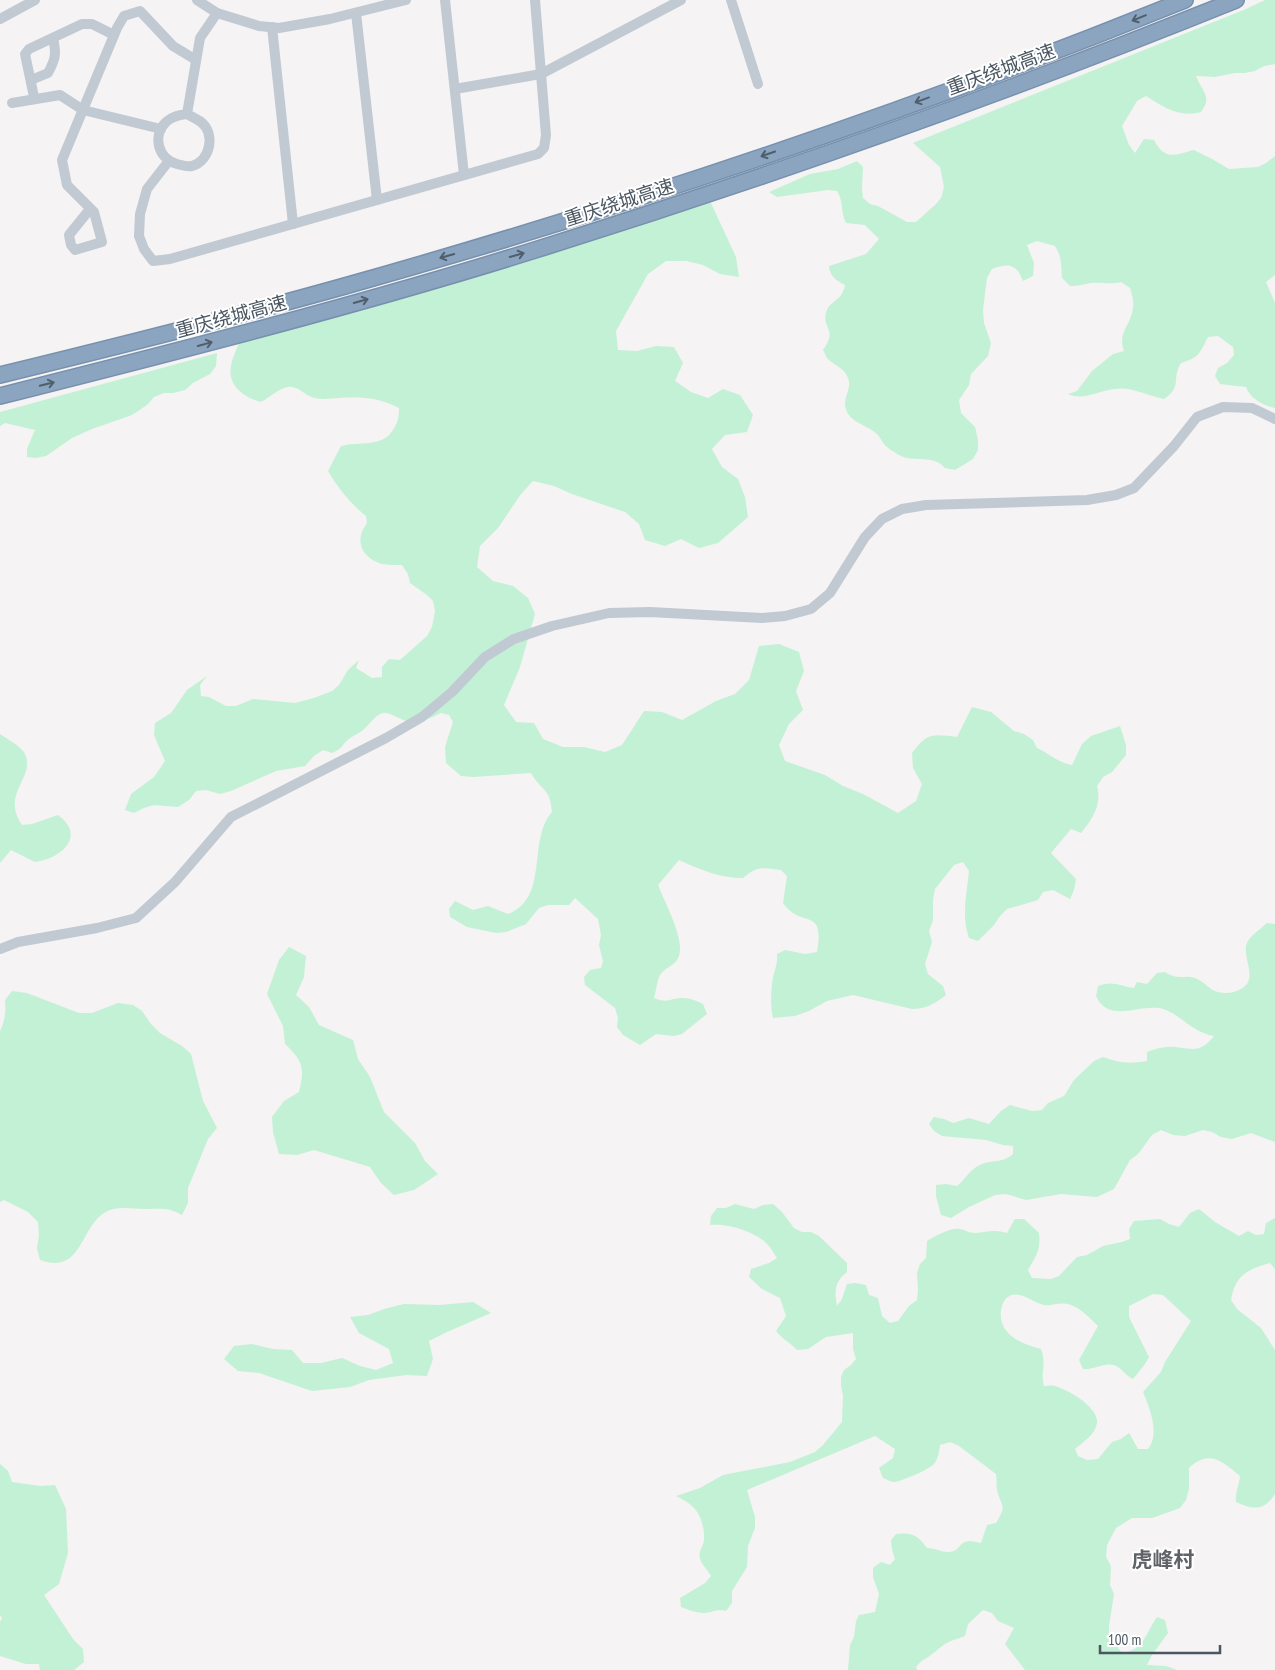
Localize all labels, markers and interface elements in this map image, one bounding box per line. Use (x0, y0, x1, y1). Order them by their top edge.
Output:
one-way arrow (1132, 15, 1147, 24)
street label: 重庆绕城高速 (943, 38, 1059, 100)
one-way arrow (915, 96, 930, 105)
one-way arrow (761, 149, 777, 159)
street label: 重庆绕城高速 (561, 173, 677, 231)
one-way arrow (509, 250, 525, 260)
one-way arrow (439, 252, 455, 262)
street label: 重庆绕城高速 (173, 290, 289, 342)
one-way arrow (353, 295, 369, 305)
one-way arrow (196, 339, 212, 348)
one-way arrow (39, 379, 55, 389)
district label: 虎峰村 (1132, 1546, 1195, 1573)
scale bar (1100, 1622, 1220, 1654)
text: 100 m (1108, 1630, 1141, 1649)

